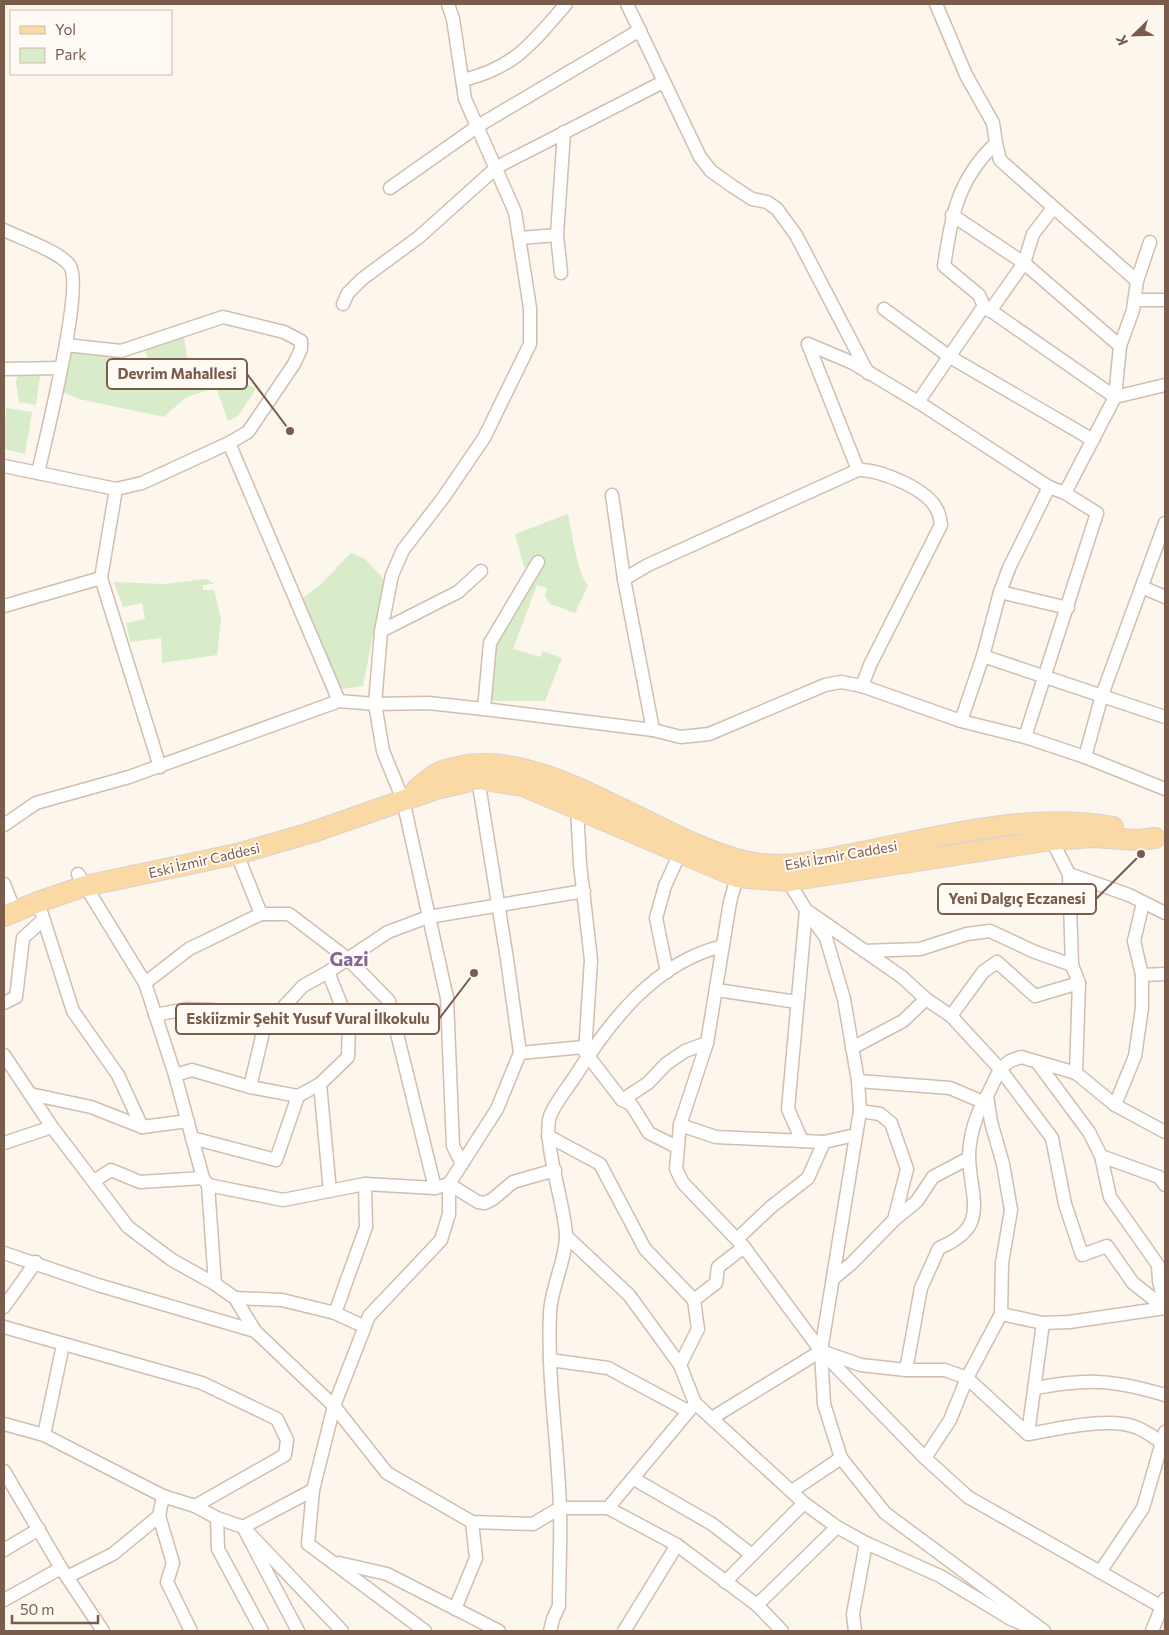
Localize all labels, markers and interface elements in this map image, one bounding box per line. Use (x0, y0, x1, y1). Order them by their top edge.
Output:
legend (10, 10, 172, 75)
north arrow (1109, 10, 1159, 60)
text: Yol (55, 20, 76, 38)
text: K (1112, 32, 1131, 48)
text: Park (55, 45, 86, 63)
callout: Devrim Mahallesi (107, 359, 247, 389)
text: Devrim Mahallesi (117, 364, 237, 382)
street label: Eski İzmir Caddesi (783, 837, 899, 873)
street label: Eski İzmir Caddesi (147, 839, 261, 881)
callout: Yeni Dalgıç Eczanesi (938, 884, 1096, 914)
text: Yeni Dalgıç Eczanesi (948, 889, 1086, 907)
district label: Gazi (330, 947, 368, 970)
callout: Eskiizmir Şehit Yusuf Vural İlkokulu (176, 1004, 439, 1034)
text: Eskiizmir Şehit Yusuf Vural İlkokulu (186, 1009, 430, 1027)
scale bar (12, 1592, 99, 1624)
text: 50 m (20, 1600, 54, 1618)

